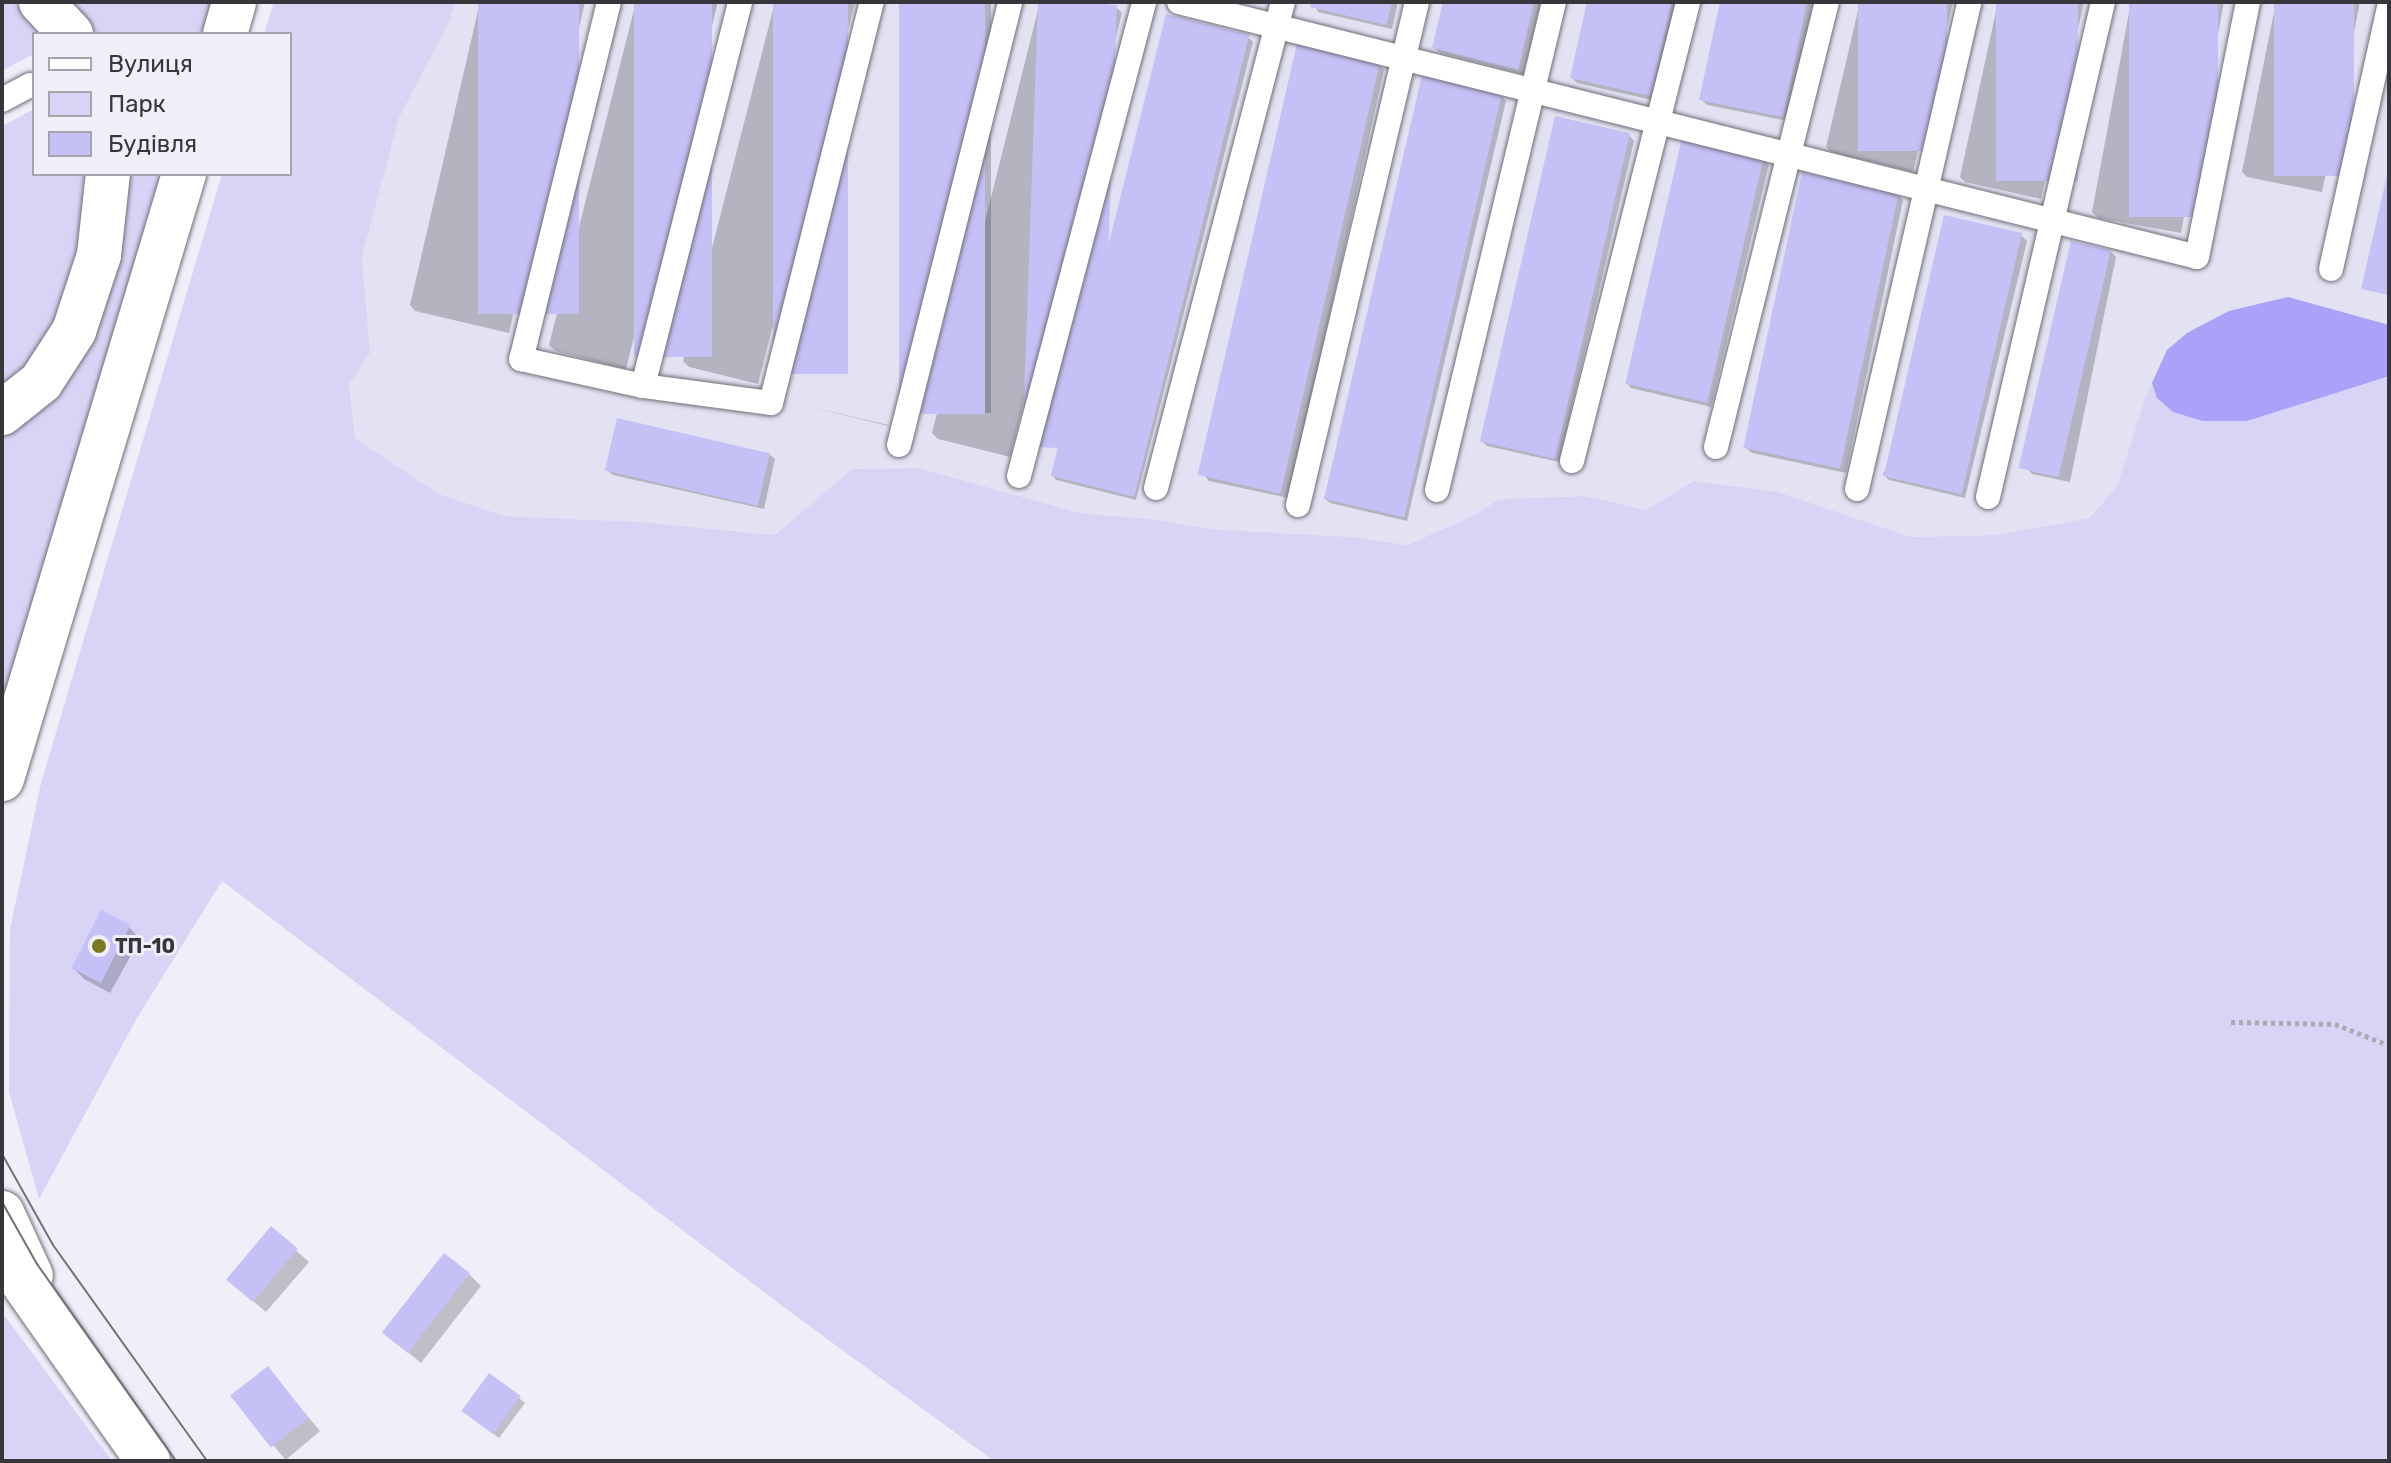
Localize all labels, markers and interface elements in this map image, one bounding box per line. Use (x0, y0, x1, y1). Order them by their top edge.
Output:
legend (32, 32, 292, 176)
text: Вулиця (108, 50, 193, 78)
text: Парк (108, 90, 166, 118)
text: Будівля (108, 130, 197, 158)
place label: ТП-10 (115, 934, 175, 958)
marker: ТП-10 (90, 937, 108, 955)

